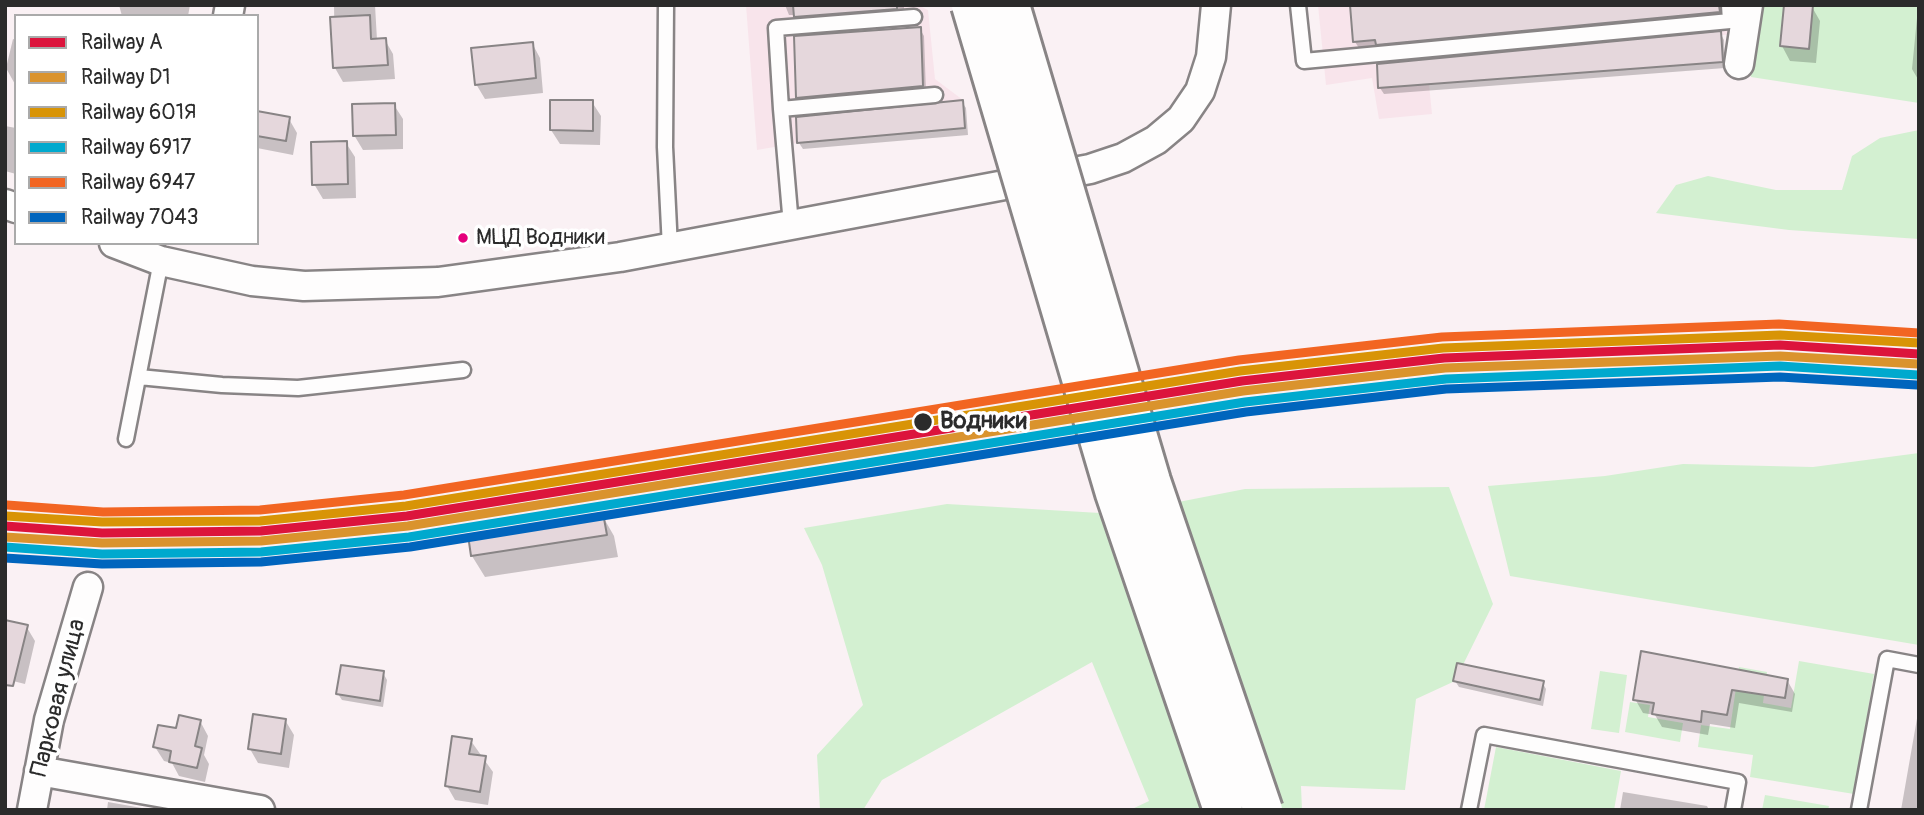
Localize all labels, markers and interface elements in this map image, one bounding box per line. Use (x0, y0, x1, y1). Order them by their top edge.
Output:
legend (14, 14, 259, 245)
text: Railway A (81, 29, 163, 56)
text: Railway D1 (81, 64, 171, 91)
text: Railway 601Я (81, 99, 196, 126)
text: Railway 6917 (81, 134, 191, 161)
text: Railway 6947 (81, 169, 195, 196)
text: Railway 7043 (81, 204, 198, 231)
place label: МЦД Водники (476, 225, 605, 251)
marker: МЦД Водники (456, 231, 470, 245)
place label: Водники (940, 408, 1027, 436)
marker: Водники (912, 411, 934, 433)
street label: Парковая улица (26, 616, 92, 780)

